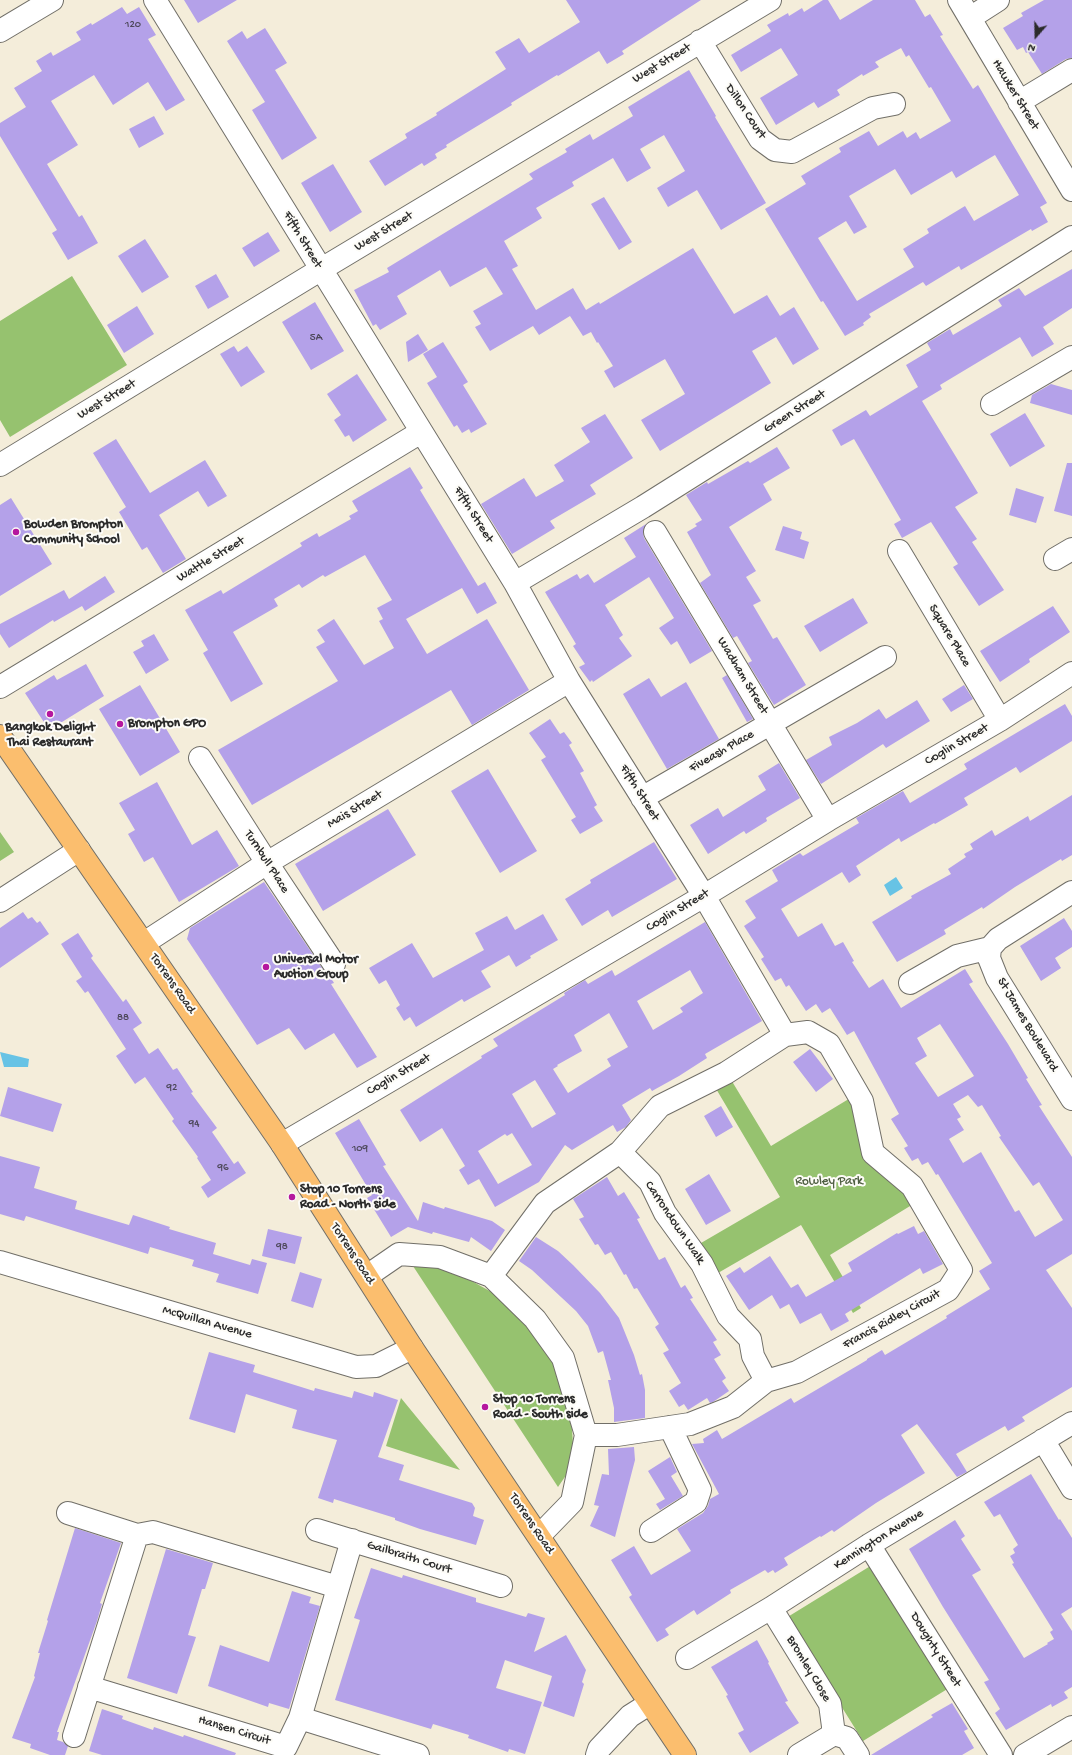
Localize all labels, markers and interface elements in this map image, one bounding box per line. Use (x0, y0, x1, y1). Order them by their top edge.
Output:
north arrow (1016, 16, 1056, 56)
house number: 120 (125, 18, 141, 32)
street label: West Street (630, 40, 694, 88)
text: N (1026, 40, 1037, 54)
street label: Hawker Street (988, 57, 1042, 133)
street label: Dillon Court (721, 82, 769, 142)
street label: West Street (352, 208, 416, 256)
street label: Fifth Street (279, 209, 325, 271)
house number: 5A (310, 331, 322, 345)
street label: West Street (75, 376, 139, 424)
street label: Green Street (761, 387, 829, 437)
street label: Fifth Street (450, 484, 496, 546)
place label: Bowden Brompton Community School (24, 517, 123, 548)
marker: Bowden Brompton Community School (11, 527, 21, 537)
street label: Wattle Street (174, 534, 248, 586)
street label: Square Place (924, 602, 974, 670)
street label: Wadham Street (713, 635, 771, 717)
marker: Bangkok Delight Thai Restaurant (45, 709, 55, 719)
place label: Brompton GPO (128, 716, 206, 732)
marker: Brompton GPO (115, 719, 125, 729)
place label: Bangkok Delight Thai Restaurant (5, 720, 95, 751)
street label: Coglin Street (922, 721, 992, 769)
street label: Fiveash Place (687, 727, 757, 777)
street label: Fifth Street (616, 762, 662, 824)
street label: Mais Street (325, 787, 385, 833)
street label: Turnbull Place (240, 828, 292, 896)
street label: Coglin Street (644, 886, 712, 936)
street label: Torrens Road (146, 951, 198, 1017)
place label: Universal Motor Auction Group (274, 952, 358, 983)
marker: Universal Motor Auction Group (261, 962, 271, 972)
street label: St James Boulevard (993, 975, 1061, 1075)
house number: 88 (117, 1011, 129, 1025)
street label: Coglin Street (364, 1051, 434, 1099)
house number: 92 (167, 1081, 177, 1095)
house number: 94 (189, 1117, 199, 1131)
house number: 109 (352, 1142, 368, 1156)
house number: 96 (217, 1161, 229, 1175)
park label: Rowley Park (795, 1174, 863, 1190)
street label: Carrondown Walk (640, 1178, 708, 1268)
place label: Stop 10 Torrens Road - North side (300, 1182, 396, 1213)
marker: Stop 10 Torrens Road - North side (287, 1192, 297, 1202)
street label: Torrens Road (326, 1220, 378, 1288)
house number: 98 (276, 1240, 288, 1254)
street label: Francis Ridley Circuit (840, 1287, 944, 1353)
street label: McQuillan Avenue (160, 1303, 254, 1343)
place label: Stop 10 Torrens Road - South side (493, 1392, 588, 1423)
marker: Stop 10 Torrens Road - South side (480, 1402, 490, 1412)
street label: Torrens Road (505, 1491, 557, 1557)
street label: Kennington Avenue (831, 1506, 927, 1574)
street label: Gailbraith Court (365, 1538, 453, 1578)
street label: Doughty Street (906, 1610, 964, 1690)
street label: Bromley Close (782, 1633, 834, 1705)
street label: Hansen Circuit (196, 1713, 272, 1749)

